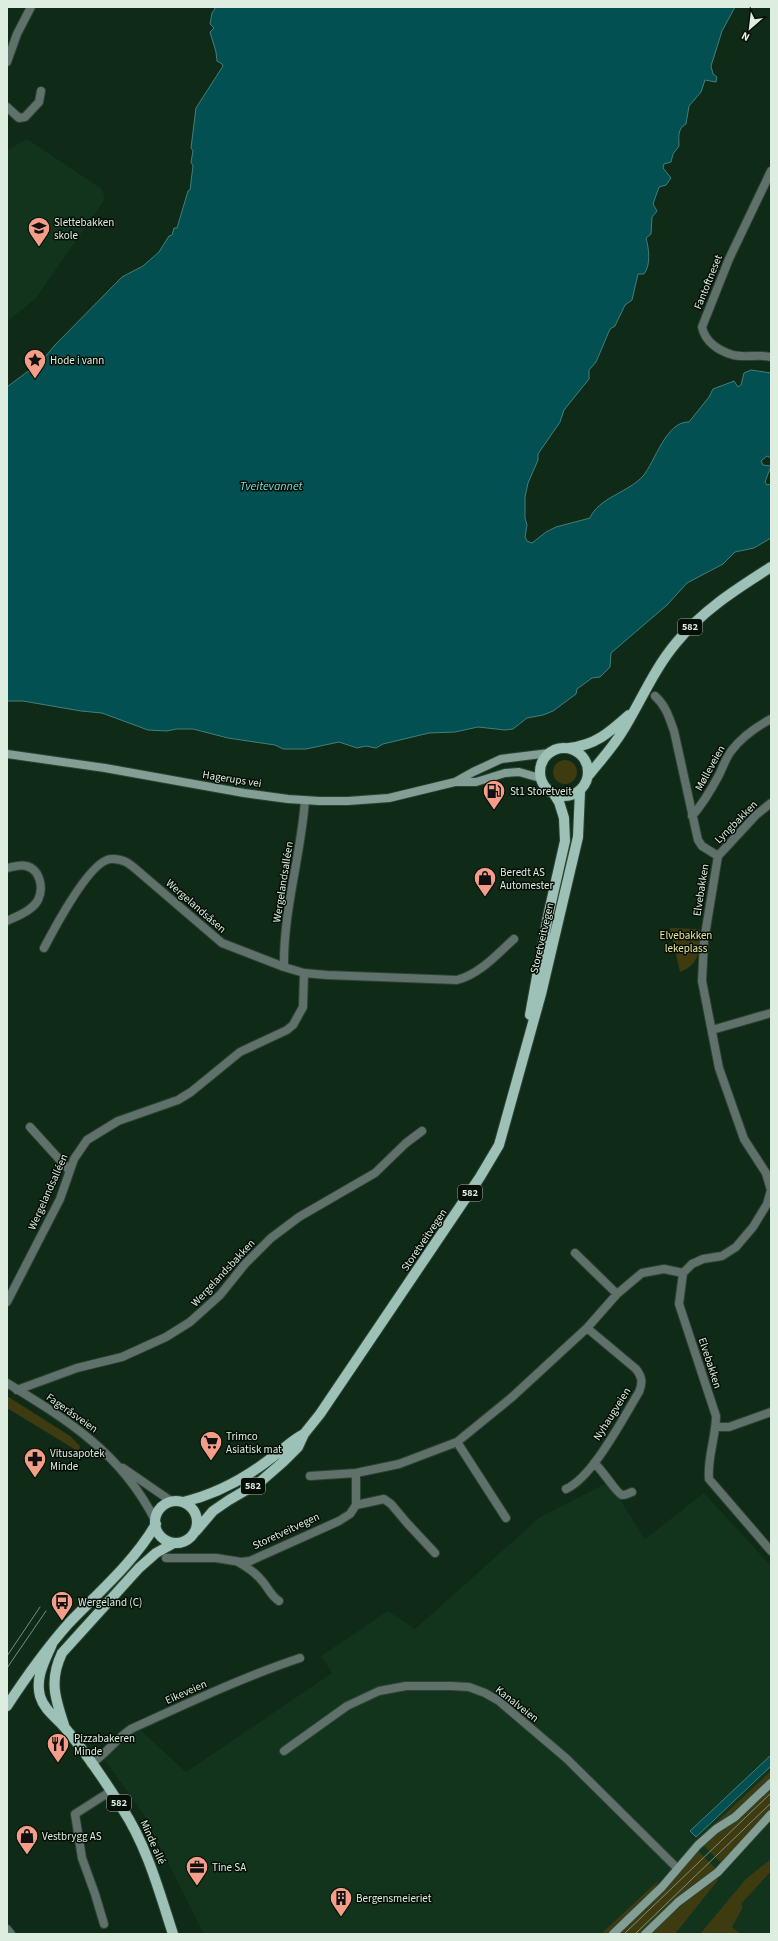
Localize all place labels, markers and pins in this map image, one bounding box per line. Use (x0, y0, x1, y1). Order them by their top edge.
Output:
school or university icon: Slettebakken skole (26, 215, 52, 248)
place label: Slettebakken skole (54, 215, 114, 243)
place icon: Hode i vann (22, 347, 48, 380)
place label: Hode i vann (50, 353, 104, 368)
fuel station icon: St1 Storetveit (481, 778, 507, 811)
place label: St1 Storetveit (510, 784, 572, 799)
shop icon: Beredt AS Automester (472, 865, 498, 898)
place label: Beredt AS Automester (500, 865, 553, 893)
supermarket icon: Trimco Asiatisk mat (198, 1429, 224, 1462)
place label: Trimco Asiatisk mat (226, 1429, 282, 1457)
pharmacy icon: Vitusapotek Minde (22, 1446, 48, 1479)
place label: Vitusapotek Minde (50, 1446, 105, 1474)
bus stop icon: Wergeland (C) (49, 1589, 75, 1622)
place label: Wergeland (C) (78, 1595, 142, 1610)
restaurant icon: Pizzabakeren Minde (45, 1731, 71, 1764)
place label: Pizzabakeren Minde (74, 1731, 135, 1759)
shop icon: Vestbrygg AS (14, 1823, 40, 1856)
place label: Vestbrygg AS (42, 1829, 102, 1844)
office icon: Tine SA (184, 1854, 210, 1887)
place label: Tine SA (212, 1860, 246, 1875)
building icon: Bergensmeieriet (328, 1885, 354, 1918)
place label: Bergensmeieriet (356, 1891, 432, 1906)

